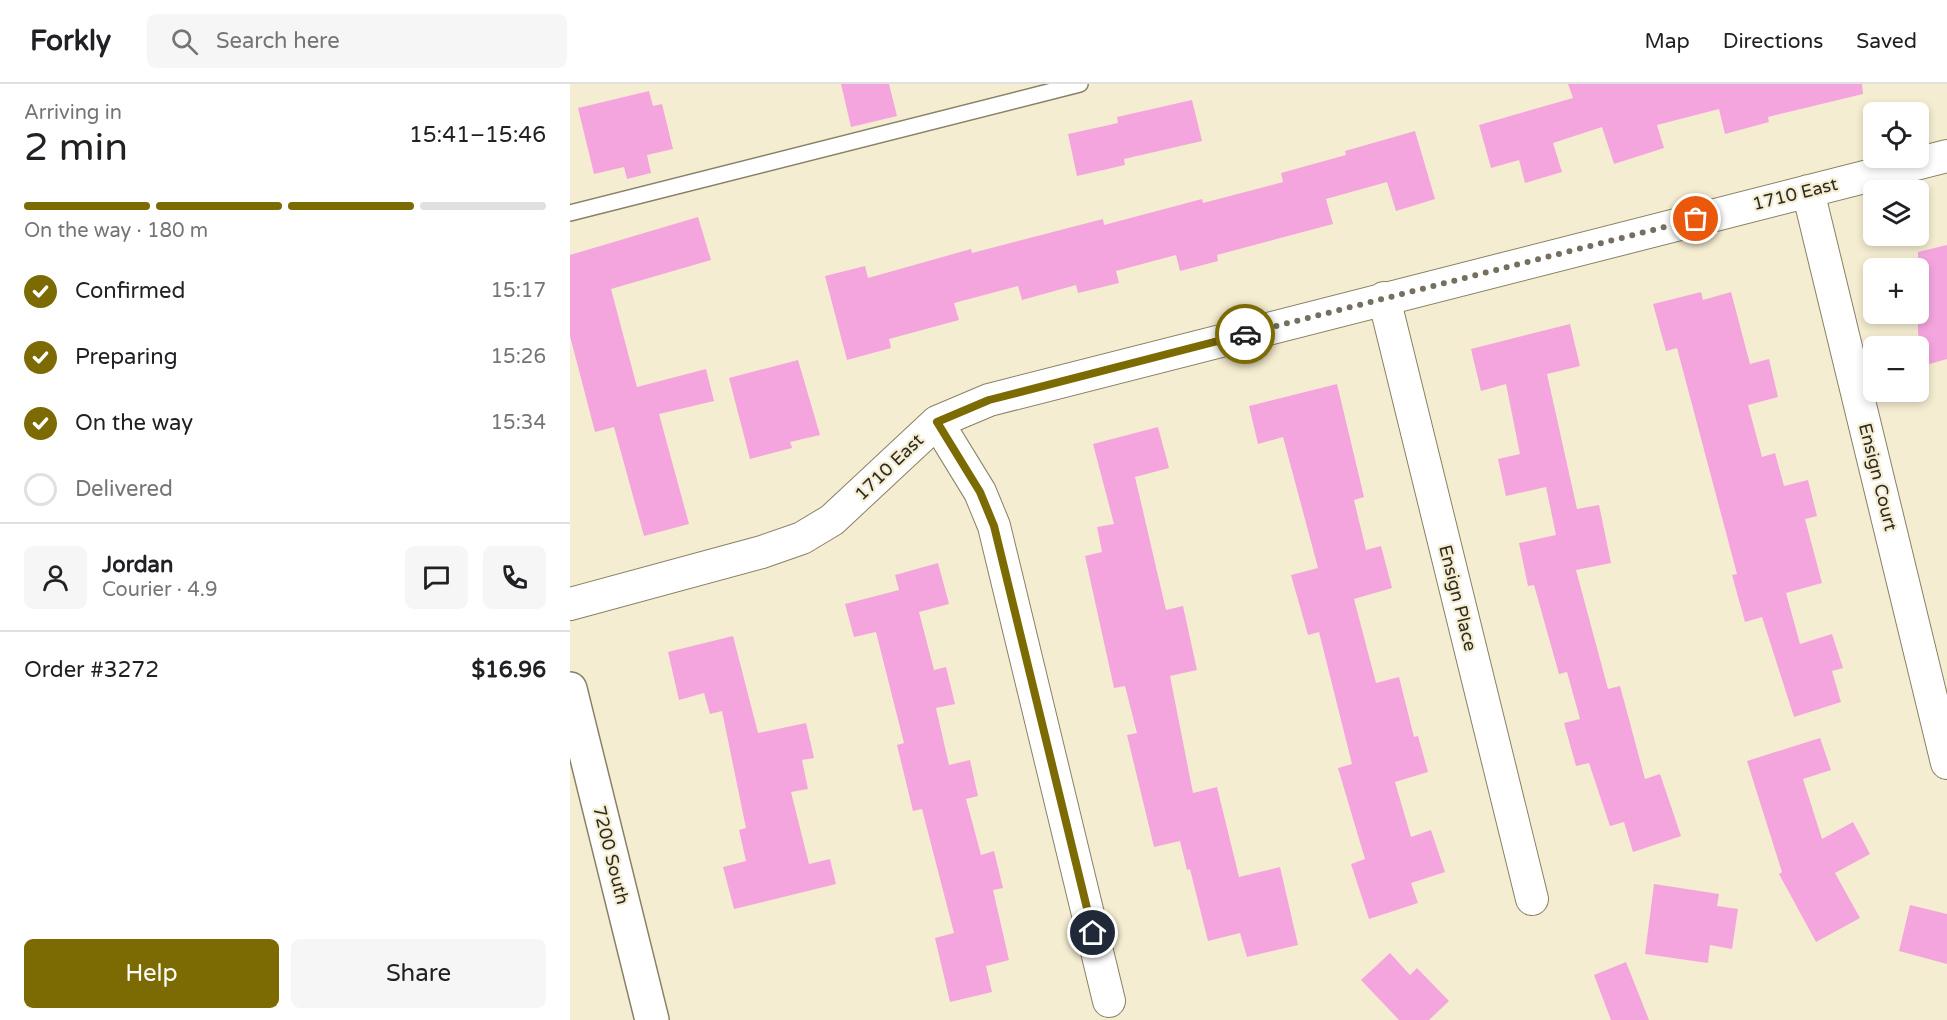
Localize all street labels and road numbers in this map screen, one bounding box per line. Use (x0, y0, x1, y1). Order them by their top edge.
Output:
street label: 1710 East (1750, 173, 1840, 215)
street label: Ensign Court (1854, 421, 1902, 533)
street label: 1710 East (850, 429, 928, 505)
street label: Ensign Place (1434, 543, 1482, 653)
street label: 7200 South (588, 803, 634, 907)

